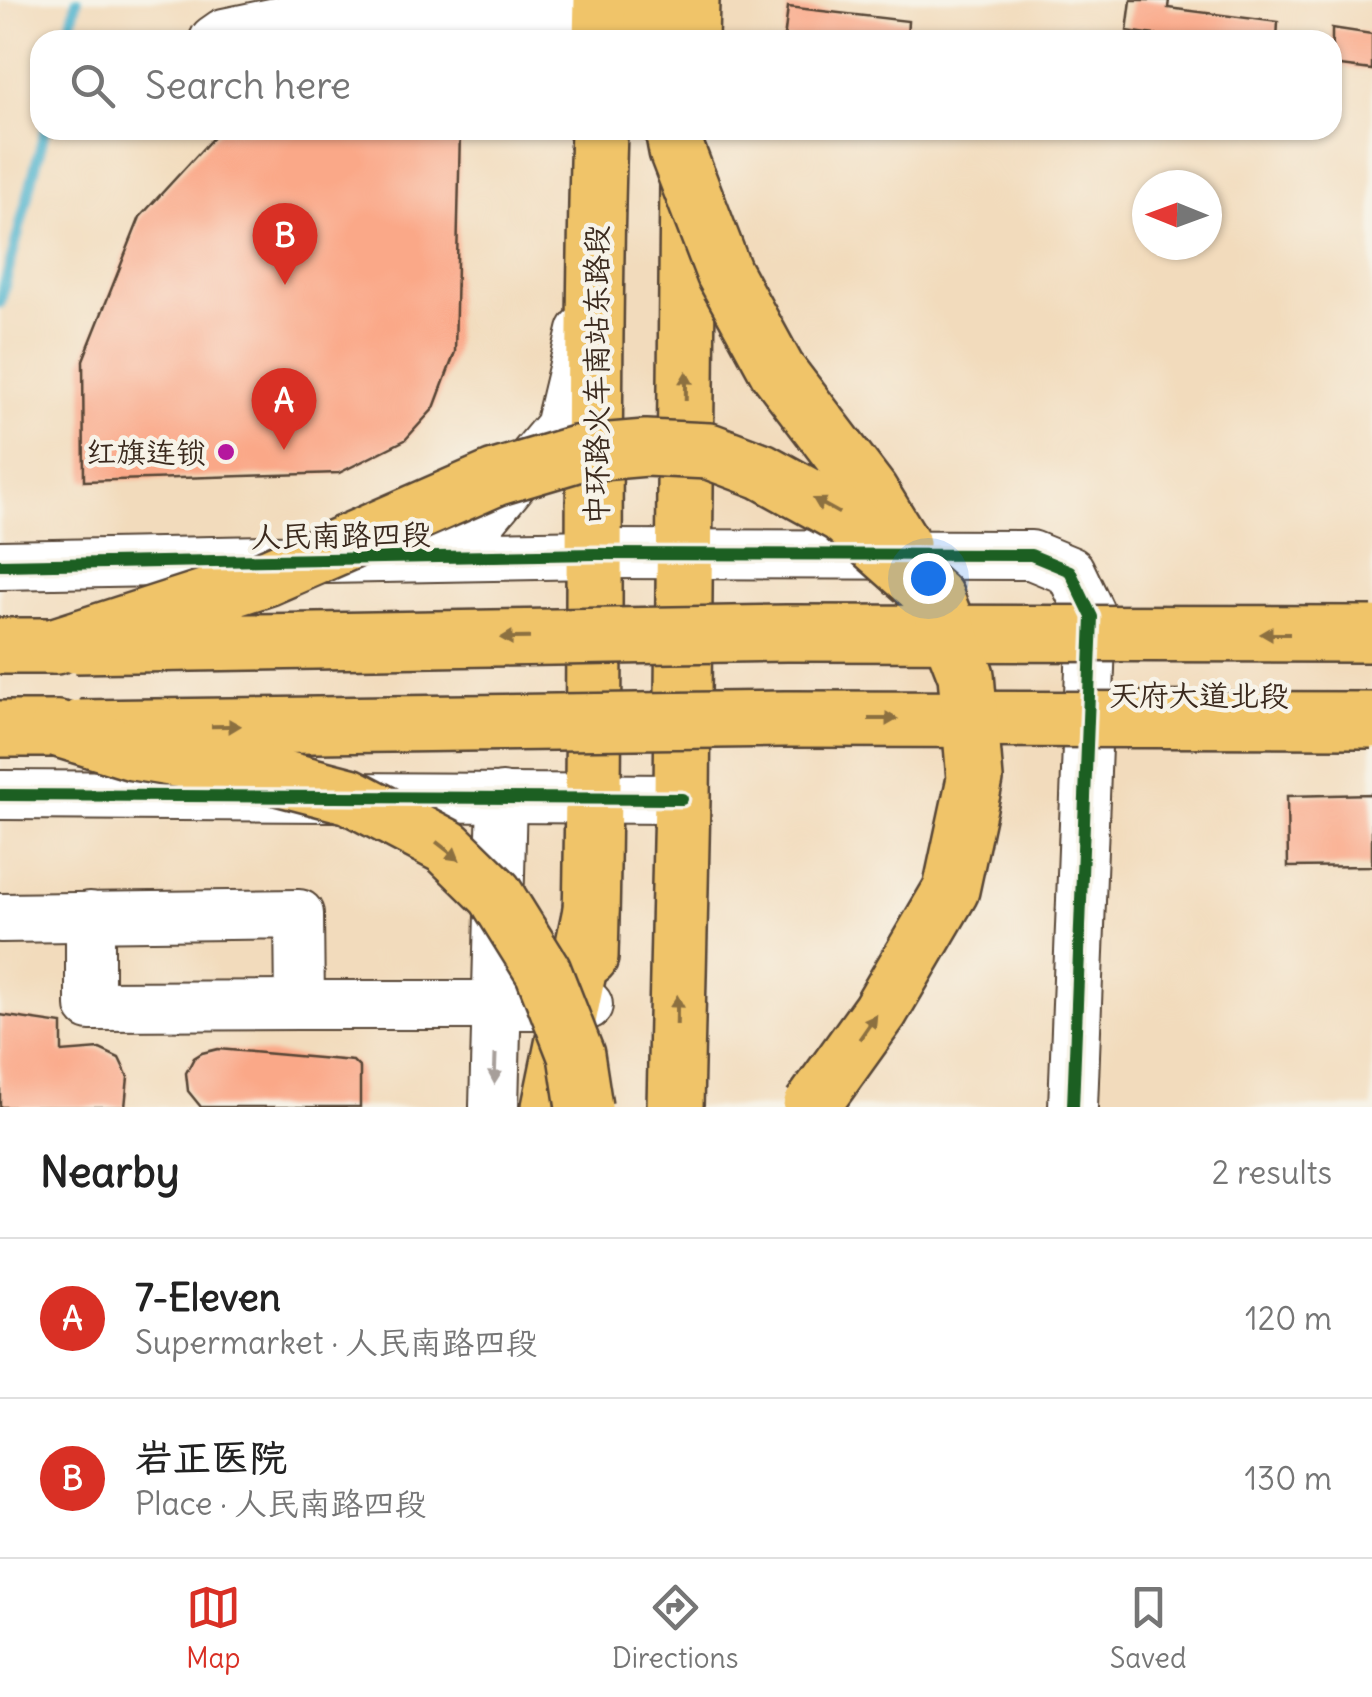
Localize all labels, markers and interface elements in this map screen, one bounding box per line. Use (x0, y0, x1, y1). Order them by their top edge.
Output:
search box (30, 30, 1342, 140)
icon: search (65, 58, 120, 113)
text: Search here (145, 62, 351, 109)
north arrow (1132, 170, 1222, 260)
pin: B (252, 202, 318, 285)
street label: 中环路火车南站东路段 (577, 225, 615, 525)
pin: A (252, 368, 316, 450)
one-way arrow (678, 370, 694, 402)
place label: 红旗连锁 (86, 433, 206, 471)
marker: 红旗连锁 (215, 441, 237, 463)
one-way arrow (812, 498, 840, 515)
street label: 人民南路四段 (251, 514, 431, 556)
your location (903, 553, 954, 604)
one-way arrow (1258, 626, 1290, 642)
one-way arrow (499, 630, 531, 646)
street label: 天府大道北段 (1109, 676, 1289, 714)
one-way arrow (867, 711, 899, 727)
one-way arrow (210, 718, 242, 734)
one-way arrow (434, 840, 460, 861)
one-way arrow (670, 993, 686, 1025)
one-way arrow (858, 1014, 877, 1041)
one-way arrow (487, 1053, 503, 1085)
text: Nearby (40, 1146, 179, 1198)
text: 2 results (1212, 1152, 1332, 1193)
text: 7-Eleven (135, 1274, 281, 1321)
text: A (62, 1298, 83, 1339)
text: 120 m (1245, 1298, 1332, 1339)
text: Supermarket · 人民南路四段 (135, 1322, 538, 1363)
text: 岩正医院 (135, 1434, 287, 1481)
text: B (62, 1458, 83, 1499)
text: 130 m (1244, 1458, 1332, 1499)
text: Place · 人民南路四段 (135, 1483, 427, 1524)
tab: Map (186, 1580, 241, 1676)
tab: Directions (612, 1580, 738, 1676)
tab: Saved (1110, 1580, 1186, 1676)

